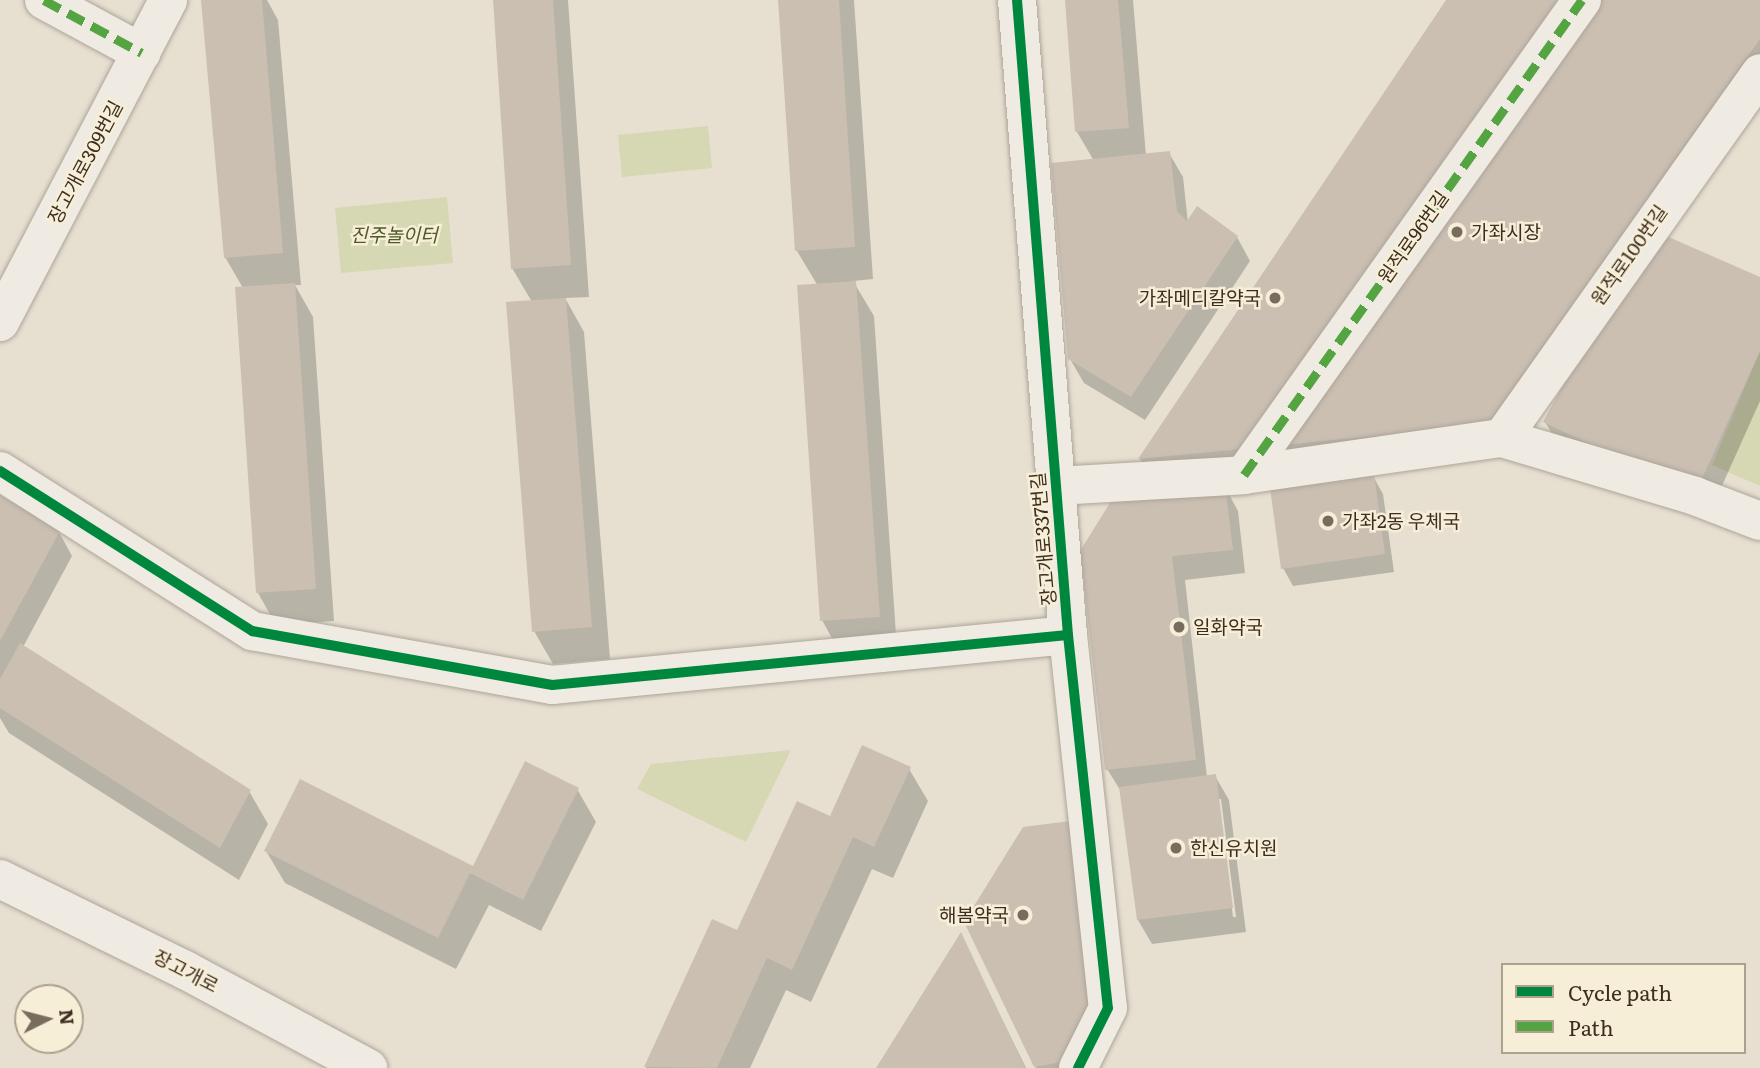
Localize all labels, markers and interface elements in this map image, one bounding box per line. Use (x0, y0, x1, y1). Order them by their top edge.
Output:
street label: 장고개로309번길 (43, 97, 127, 227)
street label: 원적로96번길 (1373, 186, 1453, 288)
street label: 원적로100번길 (1586, 201, 1672, 309)
place label: 가좌시장 (1471, 221, 1541, 243)
park label: 진주놀이터 (350, 224, 438, 246)
marker: 가좌시장 (1449, 224, 1465, 240)
place label: 가좌메디칼약국 (1139, 287, 1261, 309)
marker: 가좌메디칼약국 (1267, 290, 1283, 306)
street label: 장고개로337번길 (1026, 471, 1060, 607)
place label: 가좌2동 우체국 (1342, 510, 1460, 532)
marker: 가좌2동 우체국 (1320, 513, 1336, 529)
place label: 일화약국 (1193, 616, 1263, 638)
marker: 일화약국 (1171, 619, 1187, 635)
place label: 한신유치원 (1190, 837, 1277, 859)
marker: 한신유치원 (1168, 840, 1184, 856)
place label: 해봄약국 (939, 904, 1009, 926)
marker: 해봄약국 (1015, 907, 1031, 923)
street label: 장고개로 (150, 945, 222, 997)
legend (1501, 963, 1746, 1054)
text: Cycle path (1568, 976, 1672, 1007)
north arrow (14, 984, 84, 1054)
text: N (53, 1008, 83, 1026)
text: Path (1568, 1011, 1614, 1042)

